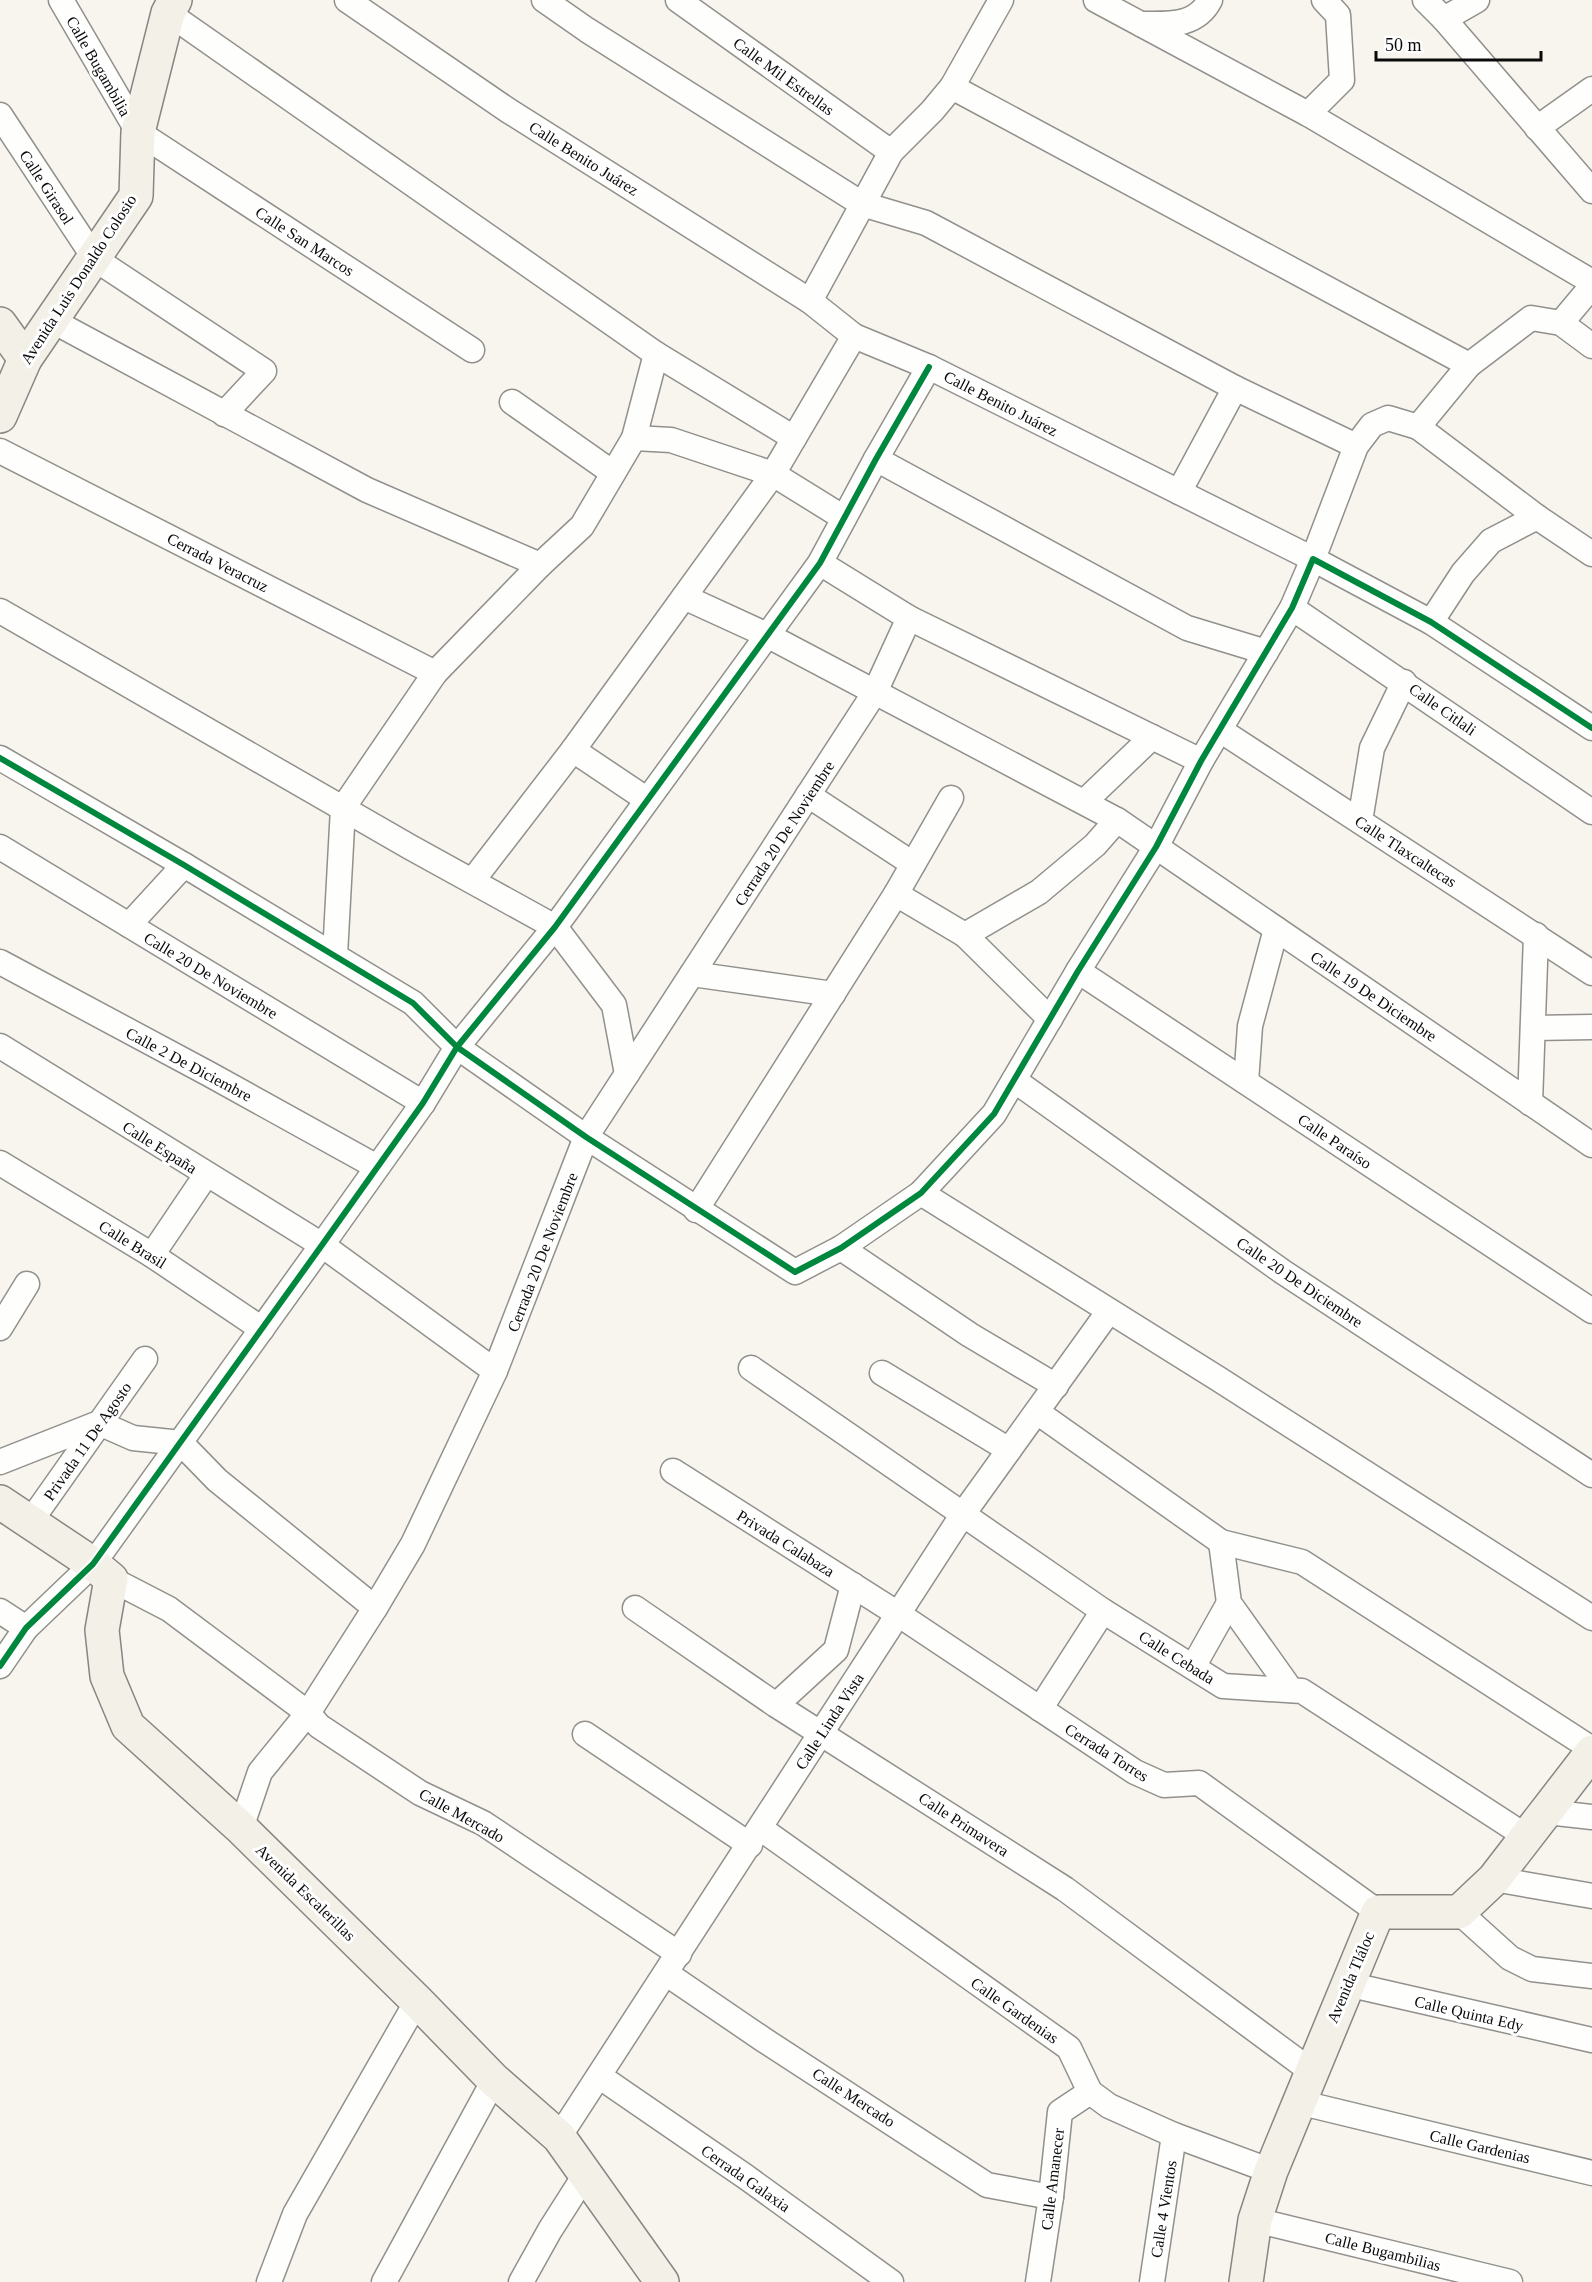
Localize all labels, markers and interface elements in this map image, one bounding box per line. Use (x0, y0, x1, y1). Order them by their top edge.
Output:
street label: Calle Bugambilia (62, 13, 134, 120)
scale bar (1376, 24, 1541, 62)
street label: Calle Mil Estrellas (730, 34, 837, 119)
text: 50 m (1385, 35, 1422, 55)
street label: Calle Benito Juárez (526, 118, 641, 199)
street label: Calle Girasol (16, 147, 77, 228)
street label: Avenida Luis Donaldo Colosio (17, 191, 140, 367)
street label: Calle San Marcos (252, 203, 357, 280)
street label: Calle Benito Juárez (941, 367, 1060, 439)
street label: Cerrada Veracruz (164, 530, 271, 595)
street label: Calle Citlali (1406, 680, 1480, 739)
street label: Cerrada 20 De Noviembre (731, 758, 838, 909)
street label: Calle Tlaxcaltecas (1352, 812, 1460, 891)
street label: Calle 20 De Noviembre (141, 929, 280, 1022)
street label: Calle 19 De Diciembre (1308, 948, 1440, 1045)
street label: Calle 2 De Diciembre (123, 1024, 255, 1105)
street label: Calle Paraíso (1295, 1111, 1375, 1172)
street label: Calle España (119, 1118, 200, 1178)
street label: Cerrada 20 De Noviembre (504, 1170, 581, 1334)
street label: Calle Brasil (96, 1217, 170, 1272)
street label: Calle 20 De Diciembre (1234, 1234, 1366, 1331)
street label: Privada 11 De Agosto (40, 1379, 135, 1504)
street label: Privada Calabaza (734, 1507, 838, 1580)
street label: Calle Cebada (1136, 1627, 1218, 1687)
street label: Calle Linda Vista (792, 1670, 867, 1773)
street label: Cerrada Torres (1062, 1720, 1152, 1785)
street label: Calle Mercado (416, 1785, 507, 1846)
street label: Calle Primavera (916, 1789, 1012, 1860)
street label: Avenida Escalerillas (253, 1841, 359, 1944)
street label: Avenida Tláloc (1324, 1929, 1377, 2025)
street label: Calle Gardenias (968, 1974, 1062, 2047)
street label: Calle Quinta Edy (1413, 1993, 1525, 2035)
street label: Calle Mercado (809, 2065, 898, 2130)
street label: Calle Amanecer (1038, 2126, 1067, 2231)
street label: Calle Gardenias (1428, 2127, 1532, 2166)
street label: Cerrada Galaxia (698, 2142, 793, 2215)
street label: Calle 4 Vientos (1147, 2159, 1180, 2259)
street label: Calle Bugambilias (1323, 2229, 1443, 2275)

